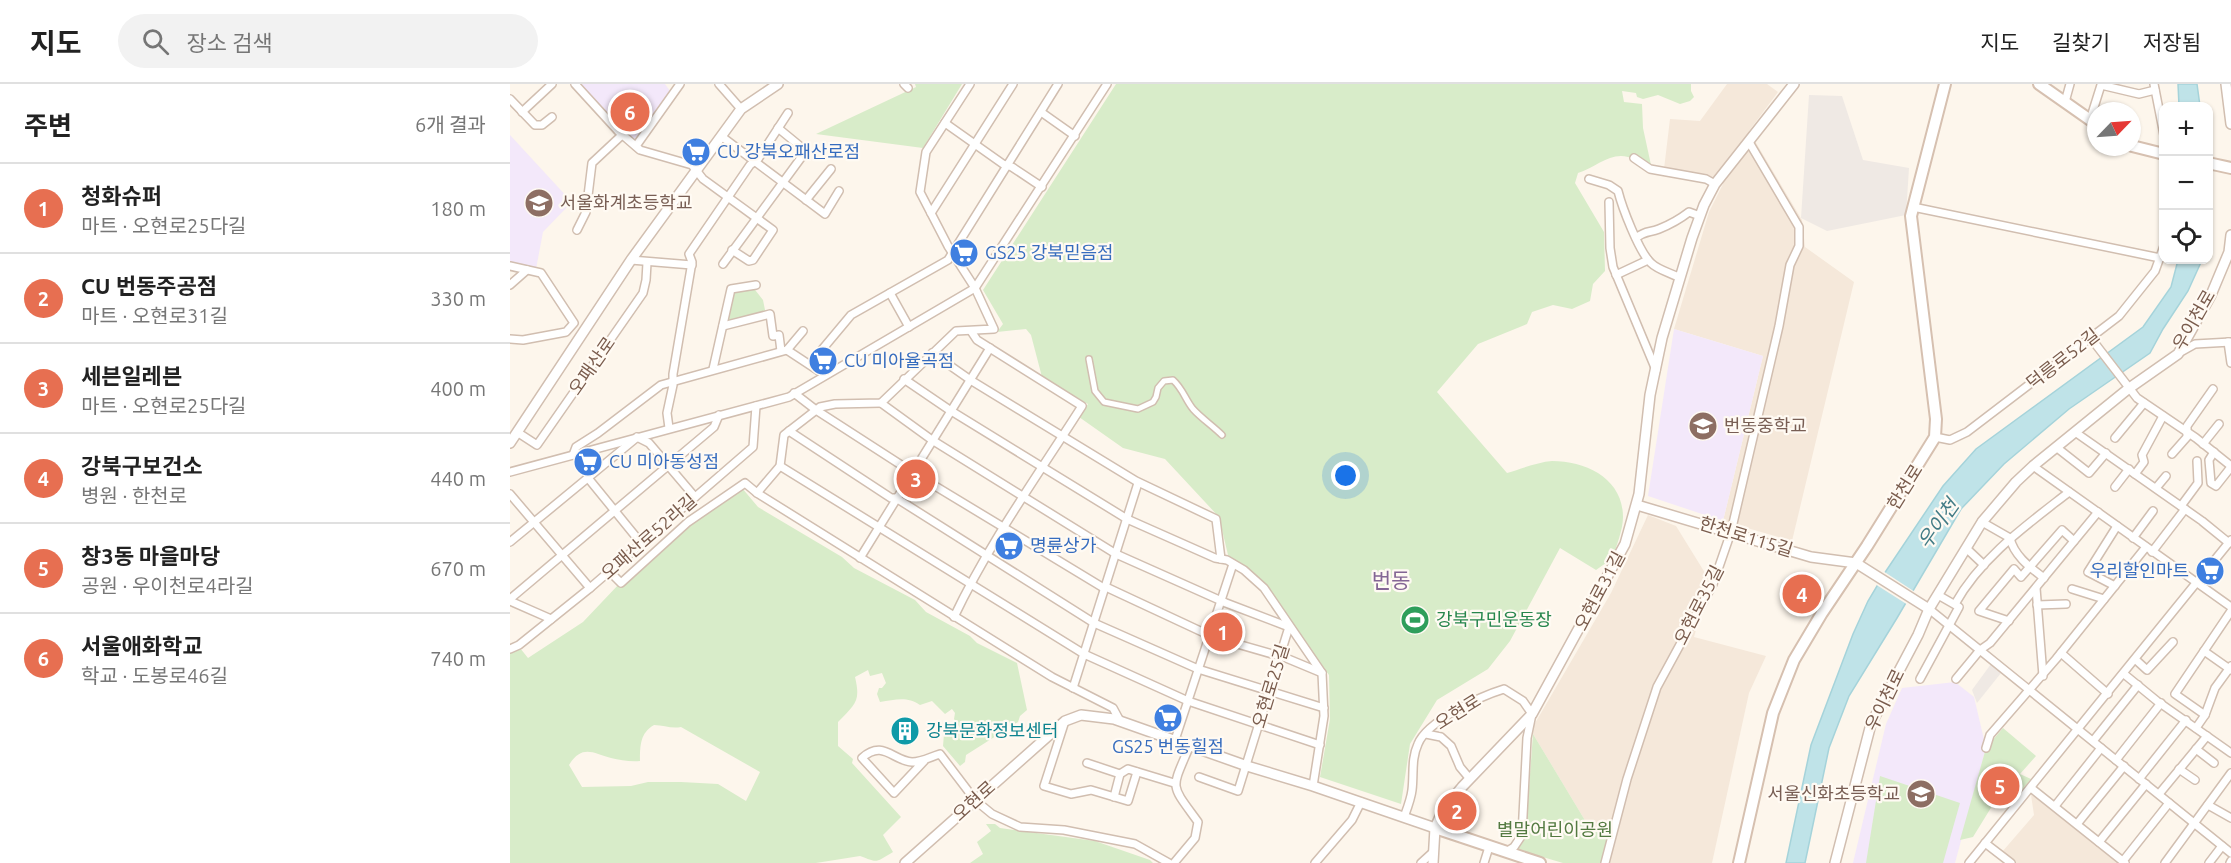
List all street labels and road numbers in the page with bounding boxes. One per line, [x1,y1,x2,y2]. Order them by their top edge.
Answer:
street label: 우이천로 [2168,286,2218,353]
street label: 덕릉로52길 [2022,324,2103,393]
street label: 오패산로 [564,333,618,398]
street label: 한천로 [1883,460,1926,513]
street label: 오패산로52라길 [597,489,700,583]
street label: 한천로115길 [1697,512,1795,560]
street label: 오현로31길 [1570,548,1628,633]
street label: 오현로35길 [1670,561,1727,648]
street label: 오현로25길 [1248,641,1292,730]
street label: 우이천로 [1861,665,1908,734]
street label: 오현로 [1431,690,1484,733]
street label: 오현로 [948,776,998,824]

